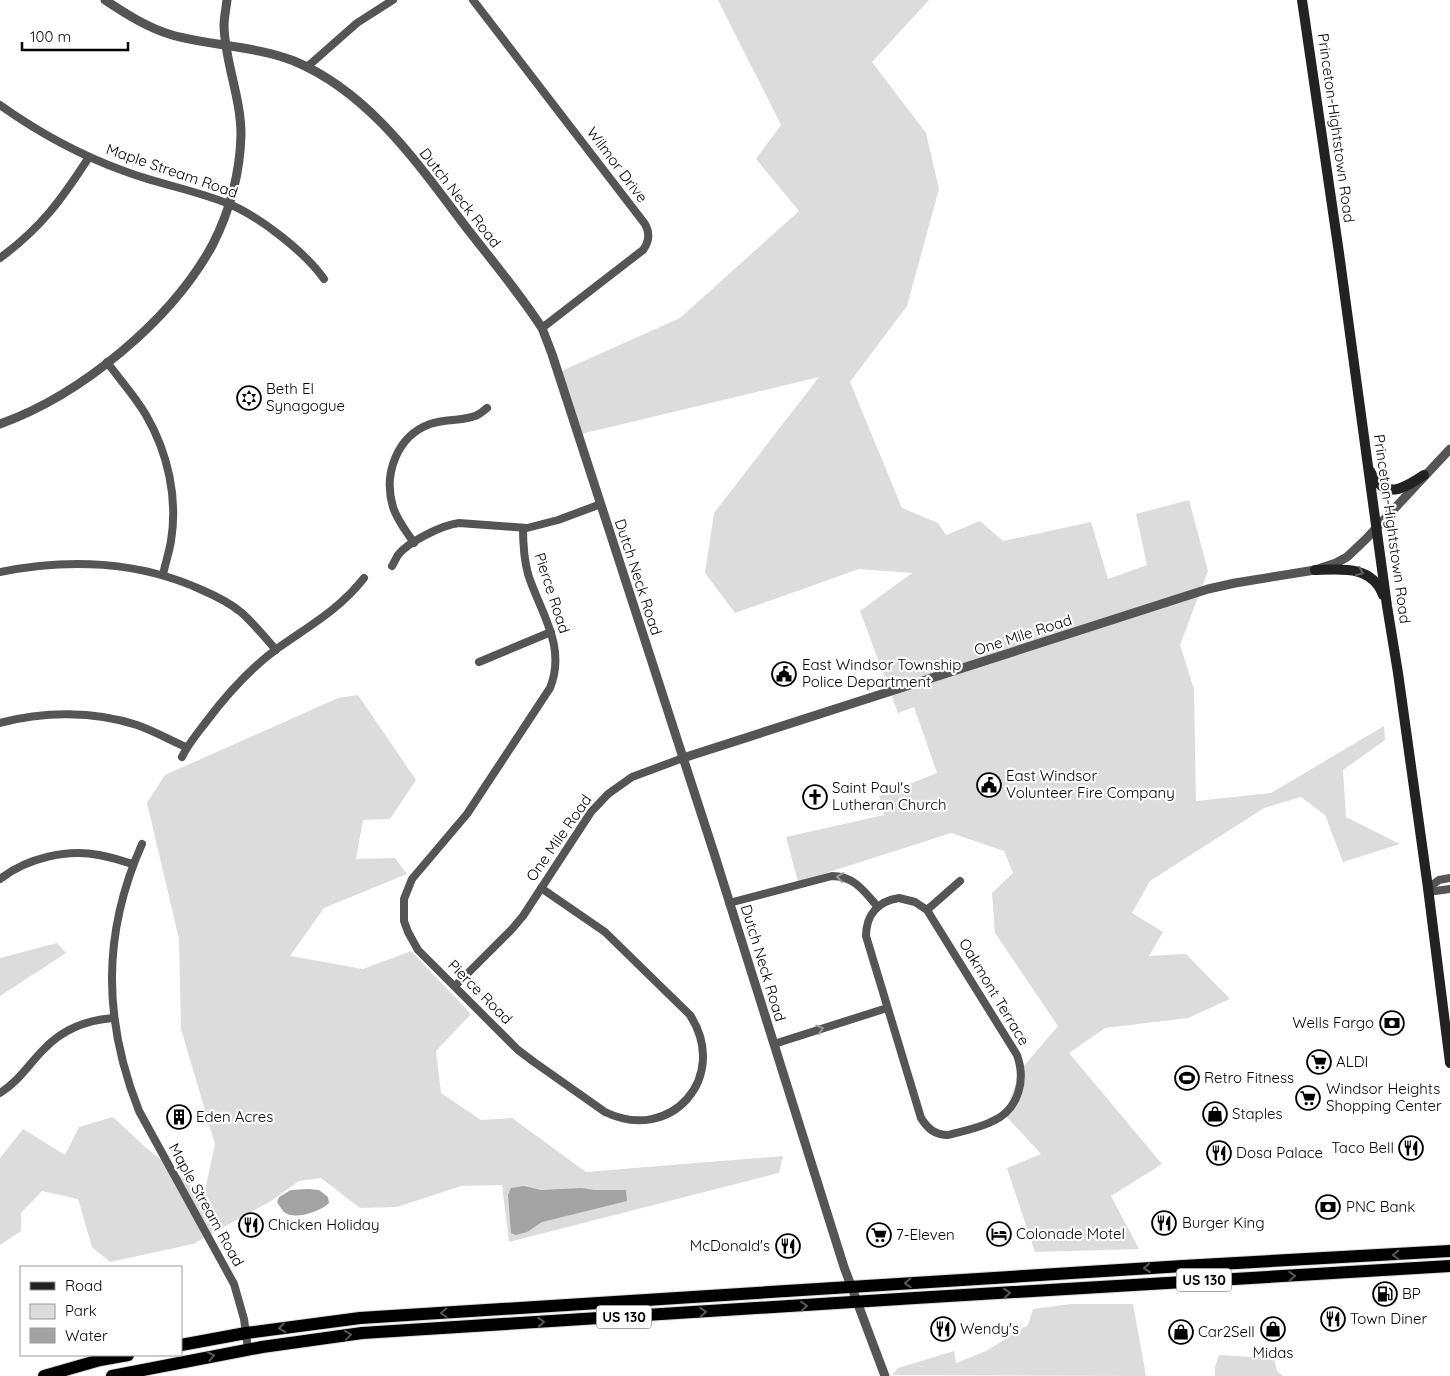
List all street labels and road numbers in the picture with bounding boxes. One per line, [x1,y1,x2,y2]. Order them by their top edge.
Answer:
street label: Princeton-Hightstown Road [1314,32,1359,224]
street label: Wilmor Drive [583,123,652,206]
street label: Maple Stream Road [104,139,241,202]
street label: Dutch Neck Road [416,144,505,251]
street label: Princeton-Hightstown Road [1370,433,1415,625]
street label: Dutch Neck Road [611,516,666,637]
street label: Pierce Road [531,550,574,636]
street label: One Mile Road [972,610,1074,659]
street label: One Mile Road [522,791,595,885]
street label: Dutch Neck Road [737,902,790,1024]
street label: Oakmont Terrace [955,935,1034,1049]
street label: Pierce Road [444,955,517,1028]
street label: Maple Stream Road [165,1140,248,1270]
road number: US 130 [1176,1268,1232,1292]
road number: US 130 [596,1305,652,1328]

